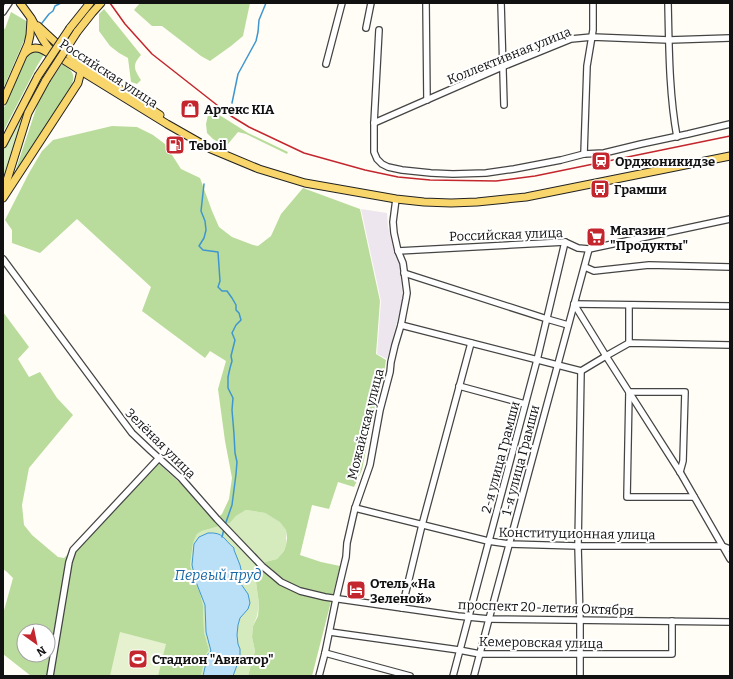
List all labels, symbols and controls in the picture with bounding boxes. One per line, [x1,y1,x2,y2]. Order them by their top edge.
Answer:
street label: Коллективная улица [445,24,573,87]
street label: Российская улица [57,36,161,111]
shop icon: Артекс KIA [179,98,201,120]
place label: Артекс KIA [204,102,275,117]
fuel station icon: Teboil [164,134,186,156]
place label: Teboil [189,138,227,153]
station icon: Орджоникидзе [590,150,612,172]
place label: Орджоникидзе [615,154,715,169]
bus stop icon: Грамши [589,178,611,200]
place label: Грамши [614,182,667,197]
place label: Магазин "Продукты" [610,223,688,253]
street label: Российская улица [449,225,563,244]
supermarket icon: Магазин "Продукты" [585,226,607,248]
street label: Можайская улица [344,367,387,481]
street label: 2-я улица Грамши [478,399,523,515]
street label: 1-я улица Грамши [499,403,543,517]
street label: Зелёная улица [122,405,199,482]
street label: Конституционная улица [498,525,656,542]
water label: Первый пруд [175,567,261,584]
place label: Отель «На Зеленой» [370,576,436,606]
hotel icon: Отель «На Зеленой» [345,579,367,601]
street label: проспект 20-летия Октября [458,597,634,618]
north arrow [16,623,56,663]
street label: Кемеровская улица [479,634,603,651]
text: N [34,643,48,659]
sports icon: Стадион "Авиатор" [127,648,149,670]
place label: Стадион "Авиатор" [152,652,274,667]

